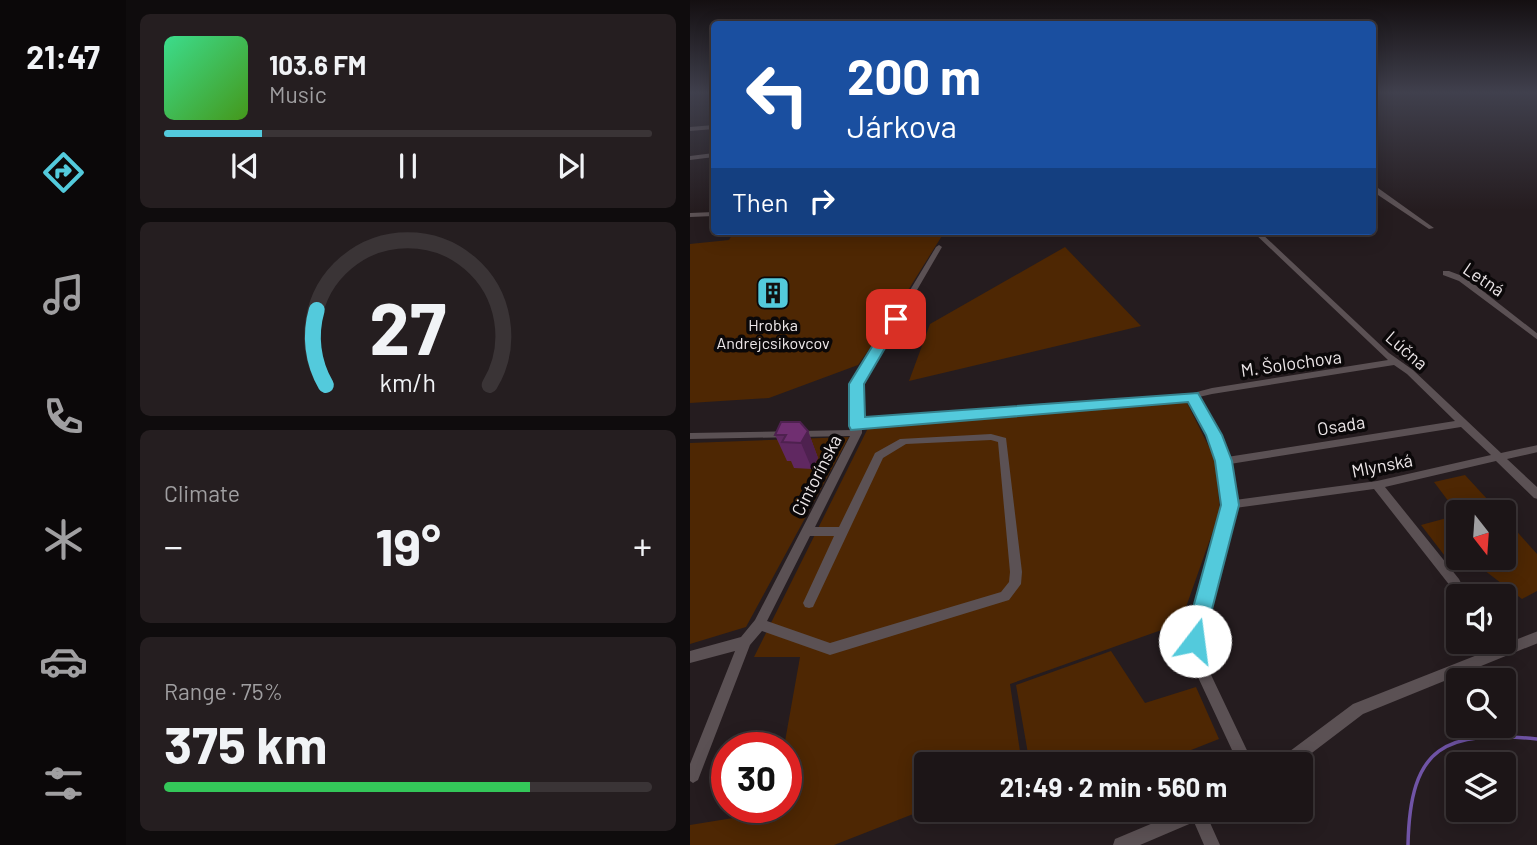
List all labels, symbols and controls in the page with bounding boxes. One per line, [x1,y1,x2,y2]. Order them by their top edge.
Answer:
text: 21:47 [26,37,100,75]
text: 200 m [847,46,981,105]
text: 103.6 FM [269,49,366,80]
icon: left [732,49,823,140]
text: Music [269,80,327,108]
text: Járkova [847,106,957,144]
icon: previous [226,147,264,185]
icon: pause [389,147,427,185]
icon: next [552,147,590,185]
icon: directions [39,148,88,197]
icon: right [803,182,841,220]
text: Then [732,186,789,217]
street label: Letná [1459,257,1509,301]
icon: music [39,270,88,319]
building icon: Hrobka Andrejcsikovcov [754,274,792,312]
text: 27 [370,282,446,370]
pin [866,289,926,349]
icon: arrive [877,300,915,338]
place label: Hrobka Andrejcsikovcov [717,315,830,352]
street label: Lúčna [1382,326,1432,374]
street label: M. Šolochova [1239,345,1343,381]
text: km/h [380,366,436,396]
icon: phone [39,392,88,441]
street label: Osada [1316,410,1366,440]
street label: Cintorínska [786,431,846,519]
street label: Mlynská [1350,448,1414,482]
text: Climate [164,479,240,507]
north arrow [1446,500,1516,570]
map controls [1446,500,1516,822]
text: 19° [375,514,441,576]
icon: climate [39,515,88,564]
text: − [164,522,183,568]
text: + [633,522,652,568]
button: sound [1446,584,1516,654]
position arrow [1158,604,1232,678]
icon: car [39,637,88,686]
button: search [1446,668,1516,738]
text: Range · 75% [164,677,283,705]
text: 375 km [164,712,327,774]
speed limit sign: 30 [711,732,802,823]
button: layers [1446,752,1516,822]
icon: filters [39,759,88,808]
text: 21:49 · 2 min · 560 m [1000,771,1227,802]

